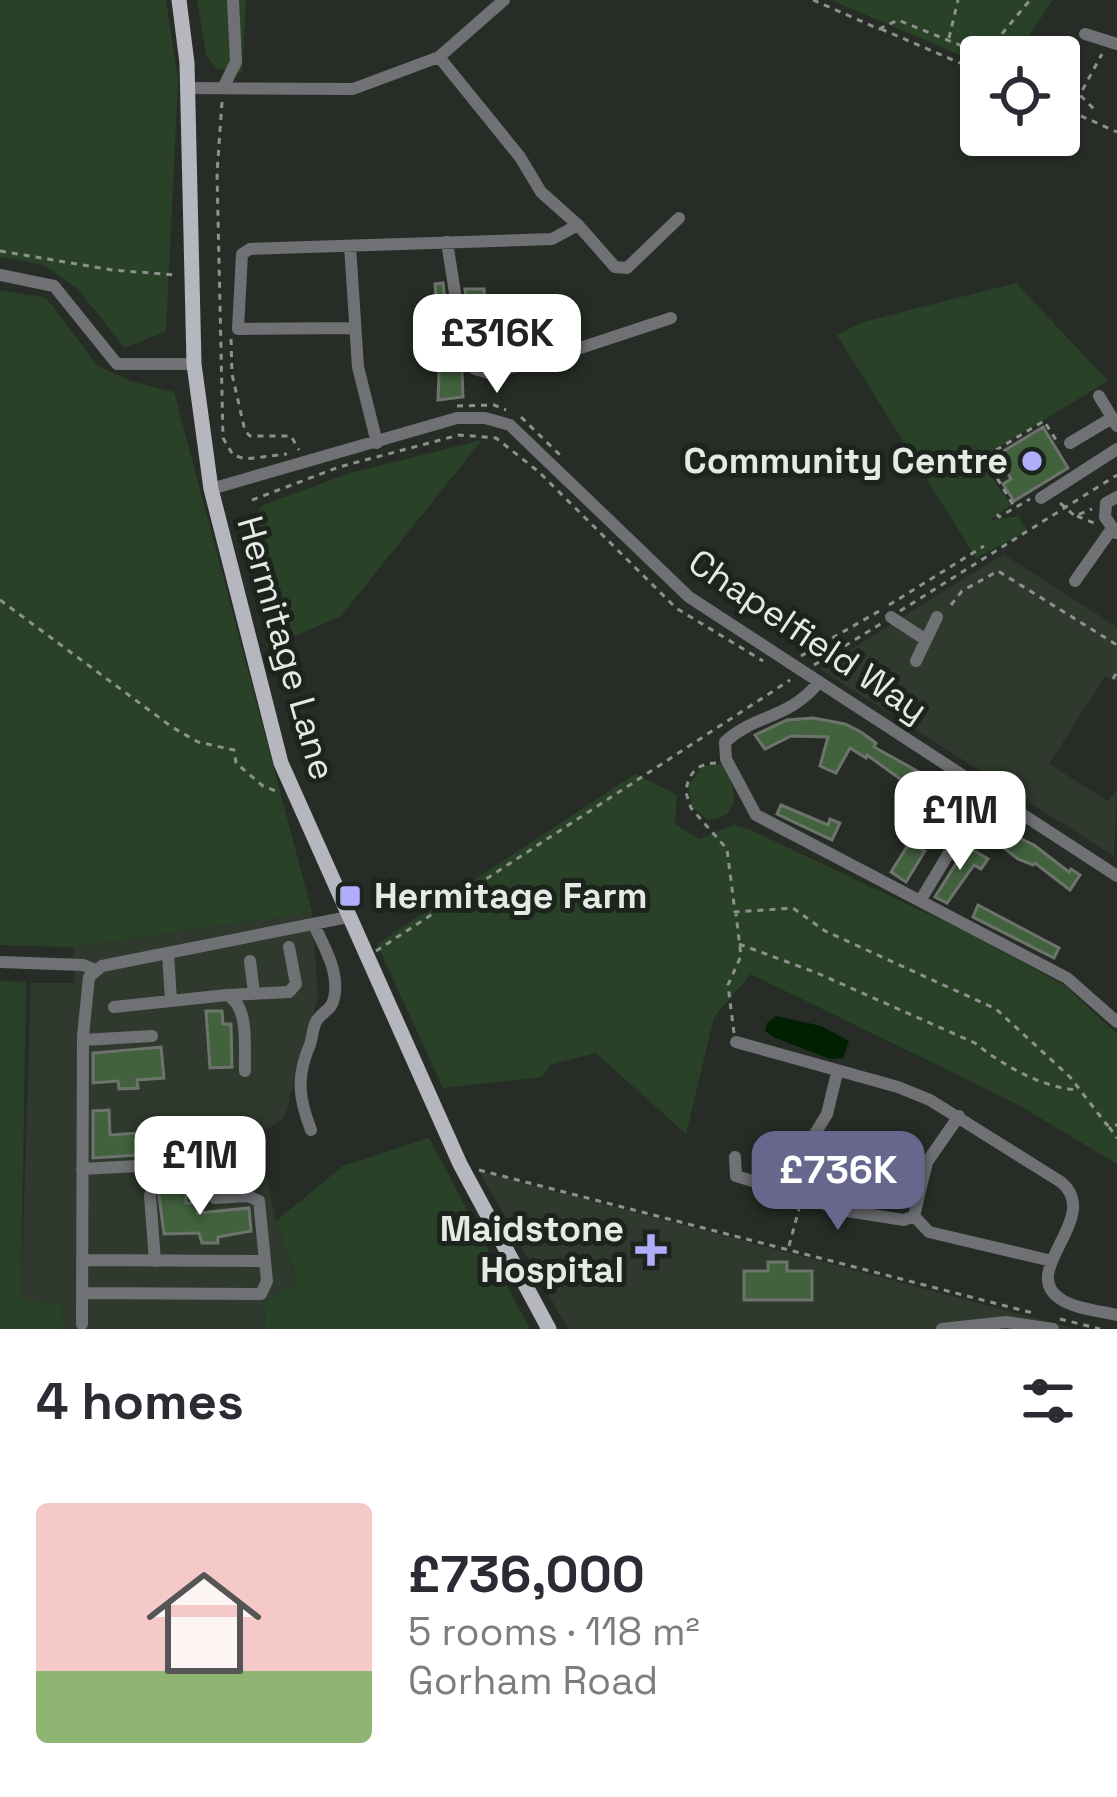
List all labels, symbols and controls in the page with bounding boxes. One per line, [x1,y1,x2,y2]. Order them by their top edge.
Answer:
map controls [960,36,1080,156]
button: locate [960,36,1080,156]
pin: £316K [413,294,581,396]
text: £316K [440,308,554,357]
place label: Community Centre [683,438,1008,484]
marker: Community Centre [1019,448,1045,474]
street label: Hermitage Lane [226,511,346,785]
street label: Chapelfield Way [680,539,936,733]
pin: £1M [902,771,1018,873]
text: £1M [922,785,998,834]
place label: Hermitage Farm [374,873,647,919]
marker: Hermitage Farm [337,883,363,909]
pin: £1M [142,1116,258,1218]
text: £1M [162,1130,238,1179]
pin: £736K [754,1131,922,1233]
text: £736K [779,1145,897,1194]
place label: Maidstone Hospital [440,1206,624,1293]
marker: Maidstone Hospital [635,1234,667,1266]
icon: filters [1015,1368,1081,1434]
text: 4 homes [36,1369,244,1434]
text: £736,000 [408,1542,645,1607]
icon: home [132,1551,276,1695]
text: 5 rooms · 118 m² [408,1607,700,1656]
text: Gorham Road [408,1656,658,1705]

